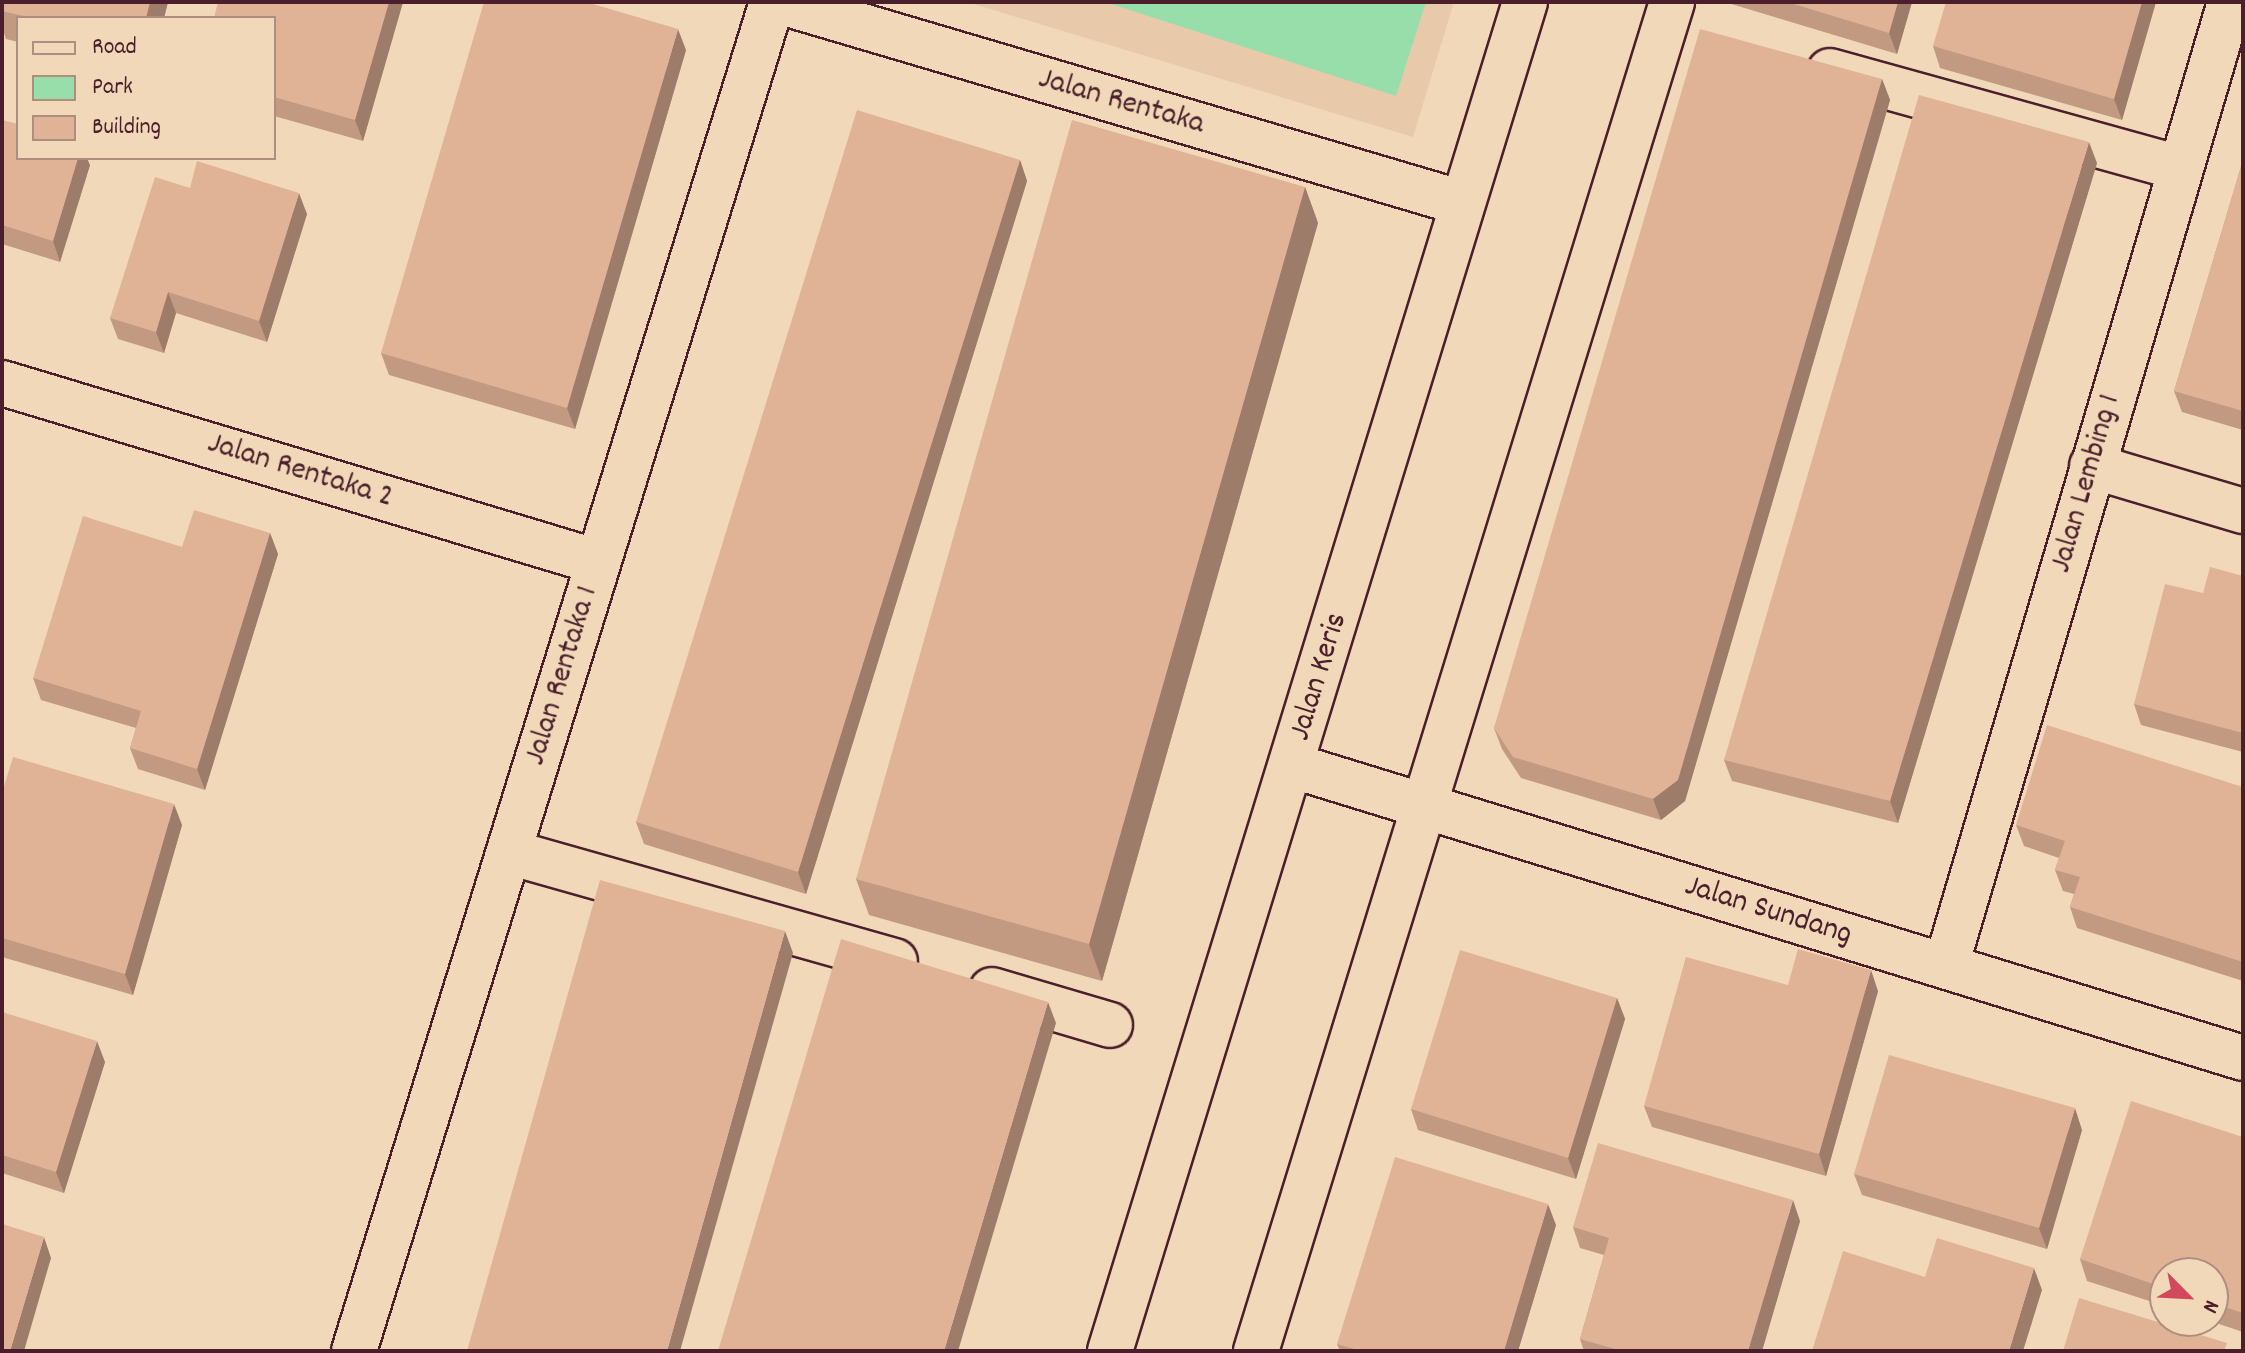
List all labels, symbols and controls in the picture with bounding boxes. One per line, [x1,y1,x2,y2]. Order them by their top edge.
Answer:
legend [16,16,276,160]
text: Road [92,31,137,65]
street label: Jalan Rentaka [1034,61,1208,145]
text: Park [92,71,133,105]
text: Building [92,111,161,145]
street label: Jalan Lembing 1 [2043,391,2131,577]
street label: Jalan Rentaka 2 [203,426,397,518]
street label: Jalan Rentaka 1 [518,582,608,770]
street label: Jalan Keris [1282,609,1358,745]
street label: Jalan Sundang [1680,868,1856,956]
north arrow [2149,1257,2229,1337]
text: N [2193,1295,2226,1317]

